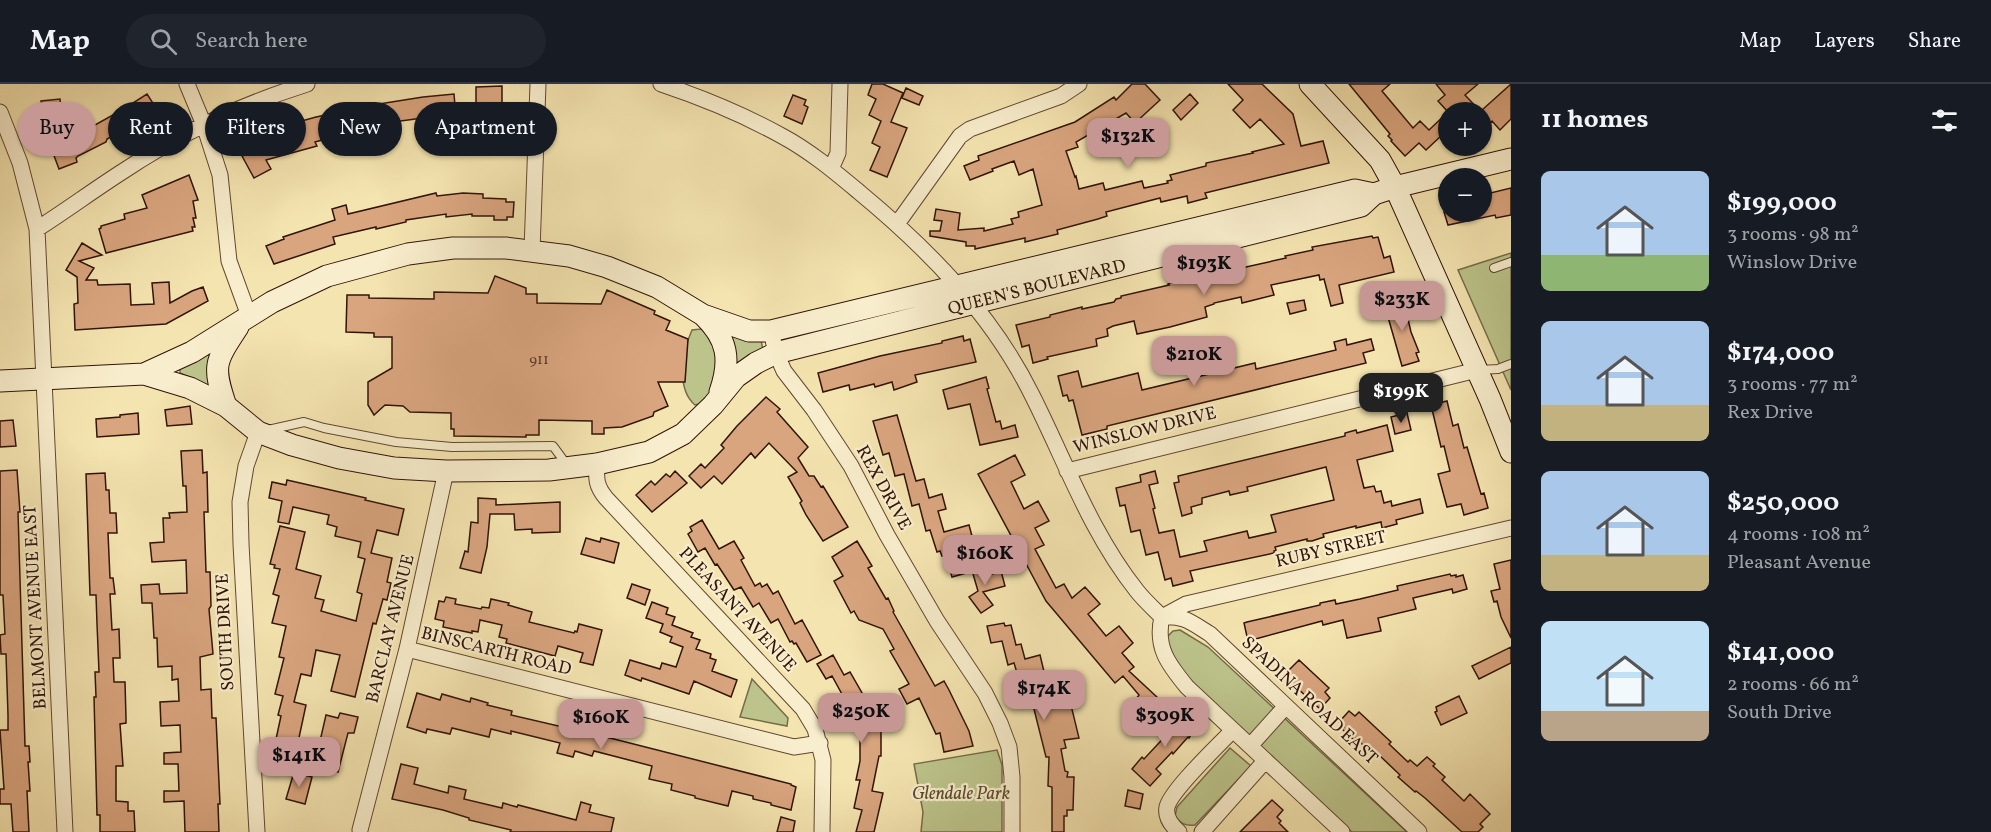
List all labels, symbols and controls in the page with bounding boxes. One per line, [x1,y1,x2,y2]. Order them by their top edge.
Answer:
search box [126,14,546,68]
text: Map [30,22,90,61]
icon: search [147,25,180,58]
text: Search here [195,26,308,57]
text: Map [1739,27,1781,56]
text: Layers [1814,27,1875,56]
text: Share [1908,27,1961,56]
chip: Buy [18,102,96,156]
chip: Rent [108,102,193,156]
chip: Filters [205,102,306,156]
chip: New [318,102,402,156]
chip: Apartment [414,102,557,156]
map controls [1438,102,1492,222]
button: + [1438,102,1492,156]
text: 11 homes [1541,102,1648,138]
icon: filters [1928,104,1961,137]
pin: $132K [1086,118,1170,169]
text: $132K [1101,123,1155,151]
button: − [1438,168,1492,222]
text: $199,000 [1727,185,1837,221]
icon: home [1589,195,1661,267]
text: 3 rooms · 98 m² [1727,221,1859,249]
pin: $193K [1162,245,1246,296]
text: Winslow Drive [1727,249,1857,277]
text: $193K [1177,250,1231,278]
street label: QUEEN'S BOULEVARD [945,254,1129,322]
pin: $233K [1360,281,1444,332]
text: $233K [1374,286,1430,314]
text: $174,000 [1727,335,1834,371]
pin: $210K [1152,336,1236,387]
text: $210K [1166,341,1222,369]
icon: home [1589,345,1661,417]
house number: 911 [529,350,549,371]
text: 3 rooms · 77 m² [1727,371,1858,399]
pin: $199K [1359,373,1443,424]
text: $199K [1373,378,1429,406]
text: Rex Drive [1727,399,1813,427]
street label: WINSLOW DRIVE [1071,401,1219,461]
street label: REX DRIVE [849,441,917,535]
text: $250,000 [1727,485,1839,521]
icon: home [1589,495,1661,567]
street label: BELMONT AVENUE EAST [18,503,54,710]
text: 4 rooms · 108 m² [1727,521,1870,549]
street label: RUBY STREET [1273,525,1389,575]
pin: $160K [943,535,1027,586]
text: $160K [957,540,1013,568]
street label: PLEASANT AVENUE [672,542,802,678]
text: Pleasant Avenue [1727,549,1871,577]
street label: BARCLAY AVENUE [360,552,422,706]
street label: SOUTH DRIVE [210,573,242,691]
street label: BINSCARTH ROAD [418,621,574,683]
street label: SPADINA ROAD EAST [1235,631,1383,771]
text: $141,000 [1727,635,1834,671]
icon: home [1589,645,1661,717]
pin: $174K [1002,670,1086,721]
text: 2 rooms · 66 m² [1727,671,1859,699]
text: $174K [1017,675,1071,703]
pin: $250K [819,693,903,744]
pin: $309K [1123,697,1207,748]
text: $250K [832,698,890,726]
pin: $160K [559,699,643,750]
text: South Drive [1727,699,1832,727]
text: $309K [1136,702,1195,730]
text: $160K [573,704,629,732]
pin: $141K [257,737,341,788]
text: $141K [272,742,326,770]
park label: Glendale Park [912,782,1010,807]

